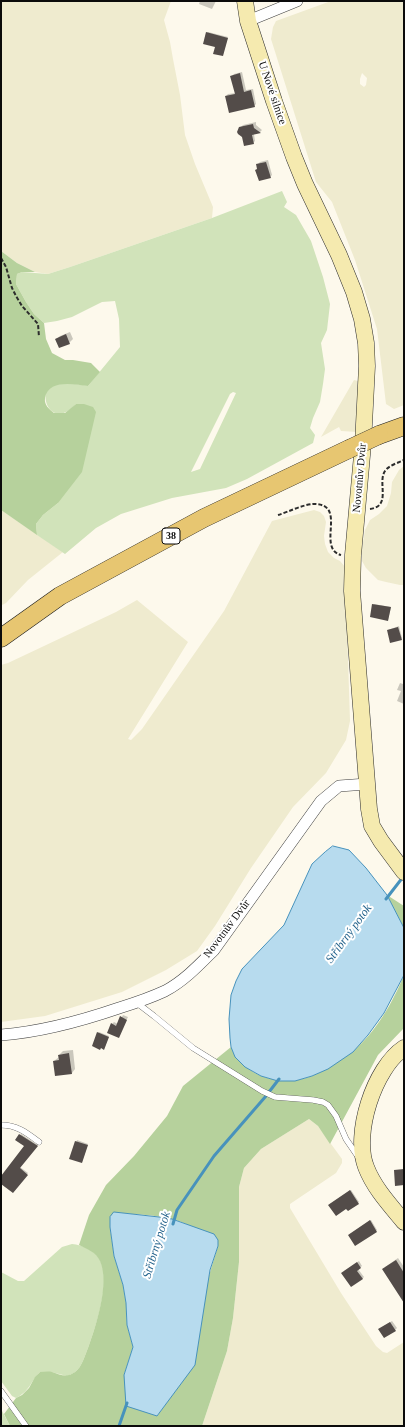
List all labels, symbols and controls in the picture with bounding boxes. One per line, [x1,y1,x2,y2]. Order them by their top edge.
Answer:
street label: U Nové silnice [255,60,289,126]
street label: Novotnův Dvůr [350,443,370,513]
road number: 38 [162,528,180,544]
street label: Novotnův Dvůr [201,897,253,961]
water label: Stříbrný potok [323,902,375,966]
water label: Stříbrný potok [140,1210,174,1280]

